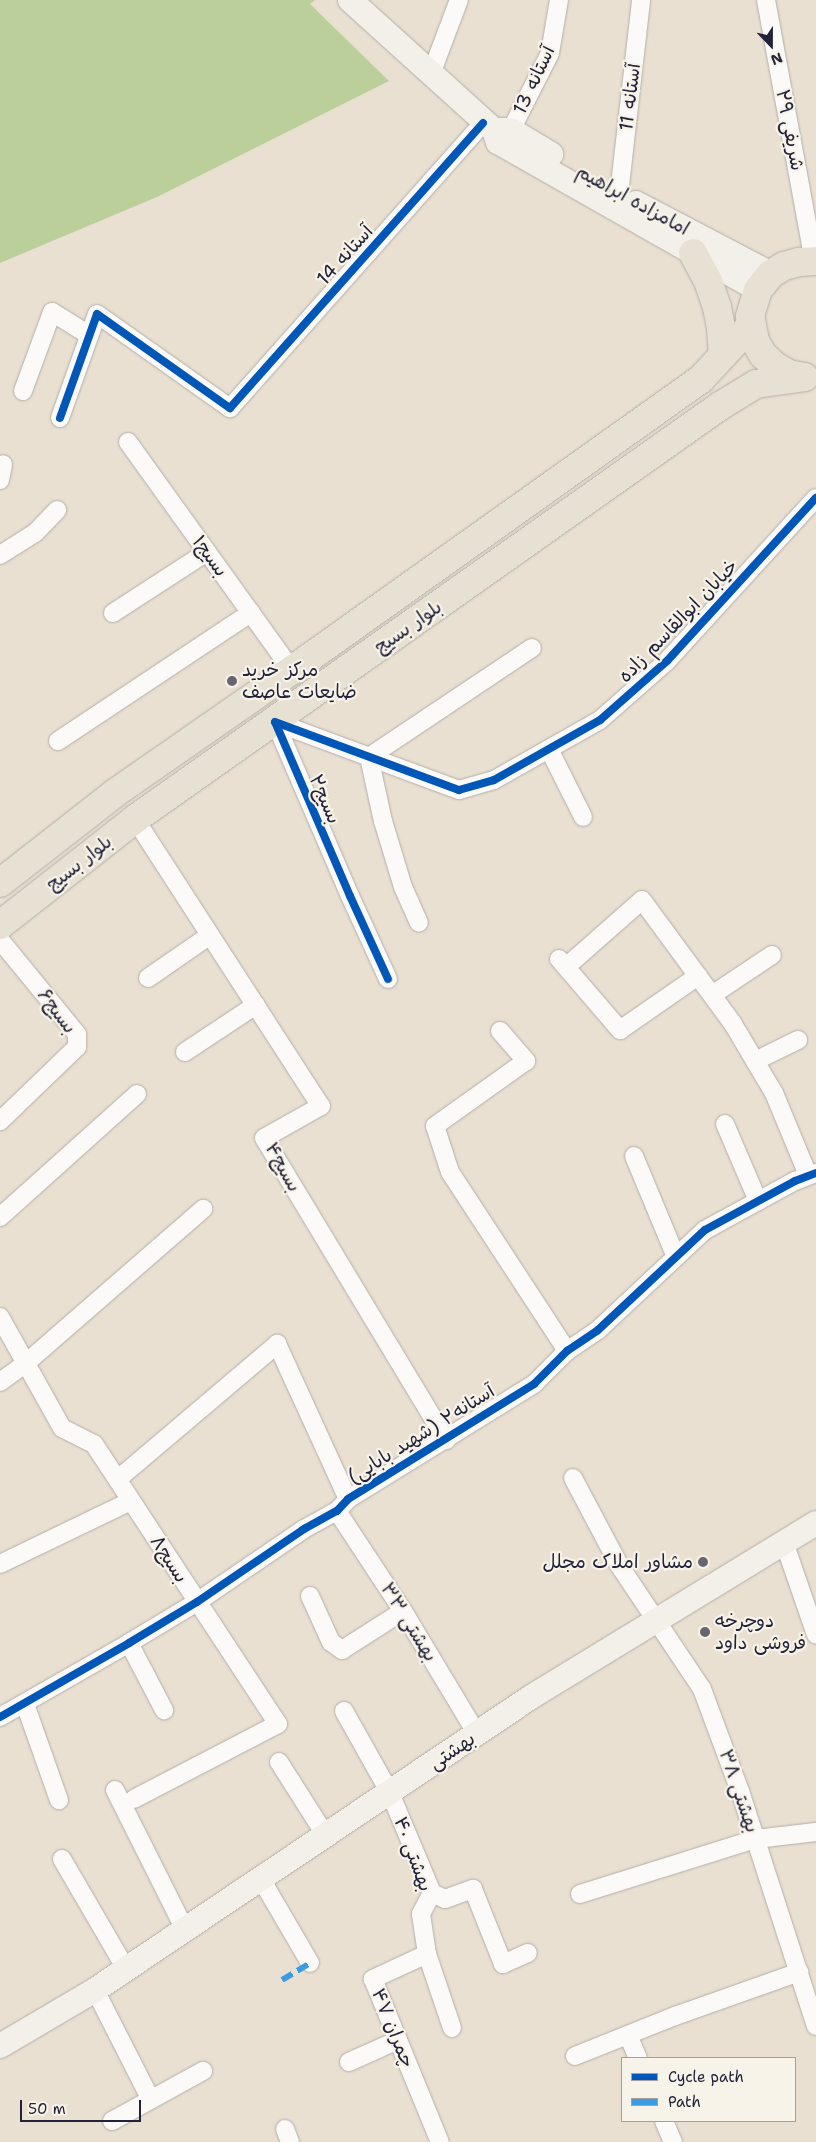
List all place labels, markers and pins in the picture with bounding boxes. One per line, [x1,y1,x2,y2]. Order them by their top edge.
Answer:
place label: مرکز خرید ضایعات عاصف [242,659,357,703]
marker: مرکز خرید ضایعات عاصف [226,675,238,687]
place label: مشاور املاک مجلل [542,1551,693,1573]
marker: مشاور املاک مجلل [697,1556,709,1568]
place label: دوچرخه فروشی داود [715,1610,806,1654]
marker: دوچرخه فروشی داود [699,1626,711,1638]

